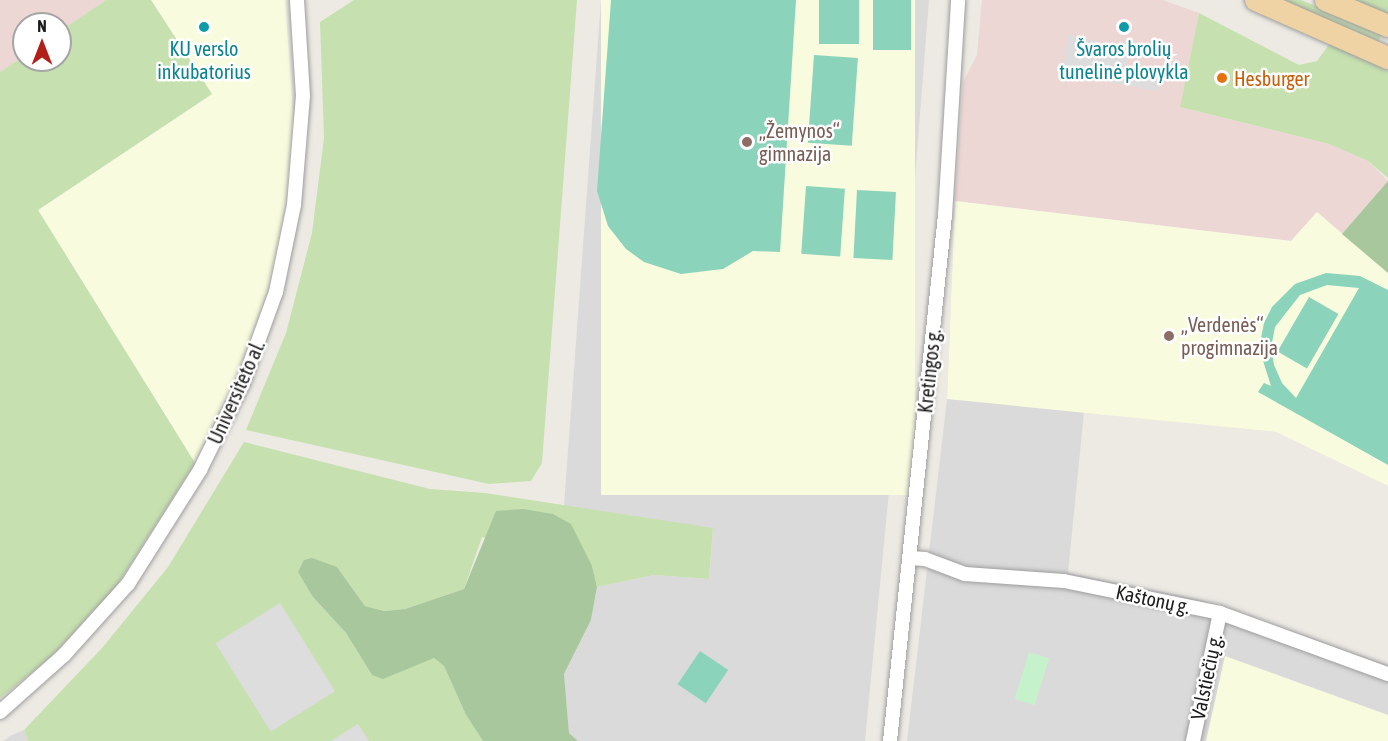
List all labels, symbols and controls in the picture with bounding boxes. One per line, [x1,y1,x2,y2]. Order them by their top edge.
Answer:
north arrow [12,12,72,72]
text: N [37,17,47,35]
marker: KU verslo inkubatorius [197,20,211,34]
marker: Švaros brolių tunelinė plovykla [1117,20,1131,34]
place label: KU verslo inkubatorius [157,36,251,83]
place label: Švaros brolių tunelinė plovykla [1059,36,1189,83]
place label: Hesburger [1234,66,1309,90]
marker: Hesburger [1215,71,1229,85]
place label: „Žemynos“ gimnazija [759,118,840,165]
marker: „Žemynos“ gimnazija [740,135,754,149]
place label: „Verdenės“ progimnazija [1181,312,1278,359]
street label: Kretingos g. [913,328,945,414]
marker: „Verdenės“ progimnazija [1162,329,1176,343]
street label: Universiteto al. [202,336,270,448]
street label: Kaštonų g. [1114,579,1192,619]
street label: Valstiečių g. [1185,632,1227,722]

